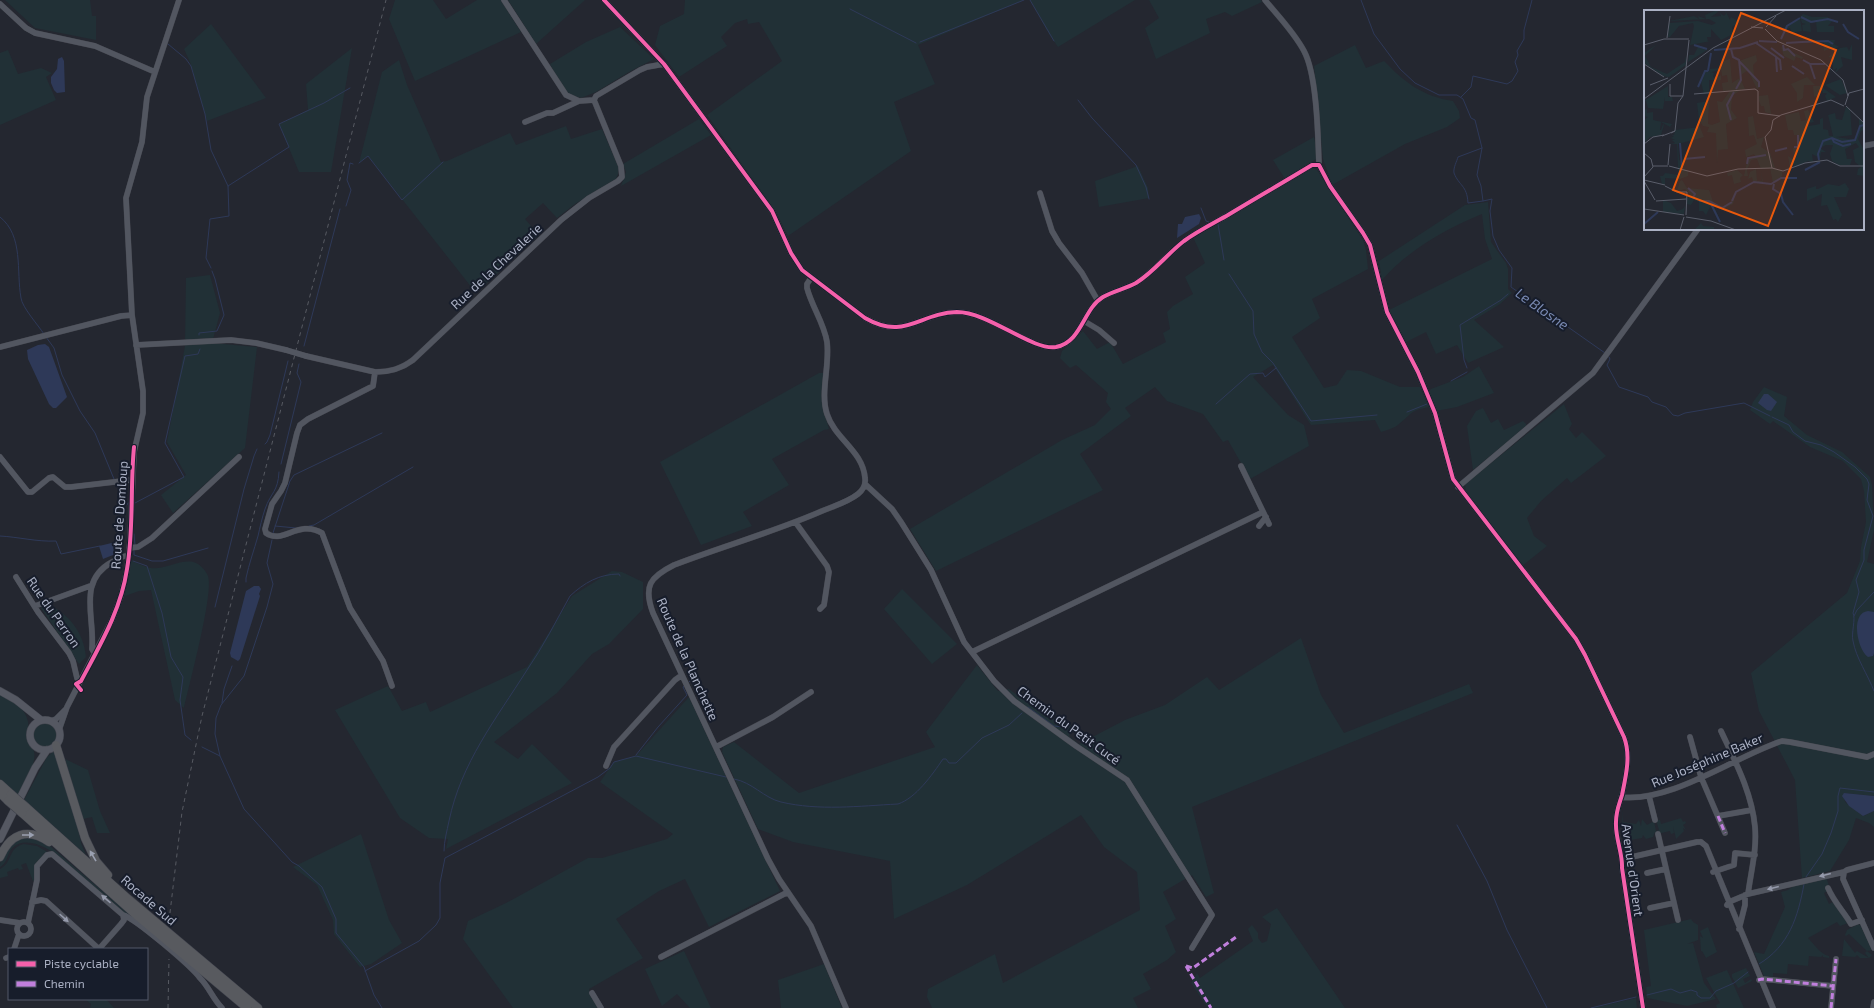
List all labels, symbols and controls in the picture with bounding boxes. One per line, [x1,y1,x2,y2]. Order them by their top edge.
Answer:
inset map [1644,10,1864,230]
street label: Rue de la Chevalerie [447,220,545,312]
water label: Le Blosne [1512,284,1573,333]
street label: Route de Domloup [107,460,131,570]
street label: Rue du Perron [24,573,84,651]
street label: Route de la Planchette [654,595,722,723]
street label: Chemin du Petit Cucé [1014,682,1124,768]
street label: Rue Joséphine Baker [1649,729,1765,791]
street label: Avenue d'Orient [1619,823,1647,917]
one-way arrow [22,832,35,838]
one-way arrow [90,850,97,862]
street label: Rocade Sud [118,872,180,928]
one-way arrow [1819,873,1831,879]
one-way arrow [1767,885,1779,891]
one-way arrow [100,895,111,904]
one-way arrow [60,913,69,922]
legend [8,948,148,1000]
text: Piste cyclable [44,956,119,970]
text: Chemin [44,976,85,990]

